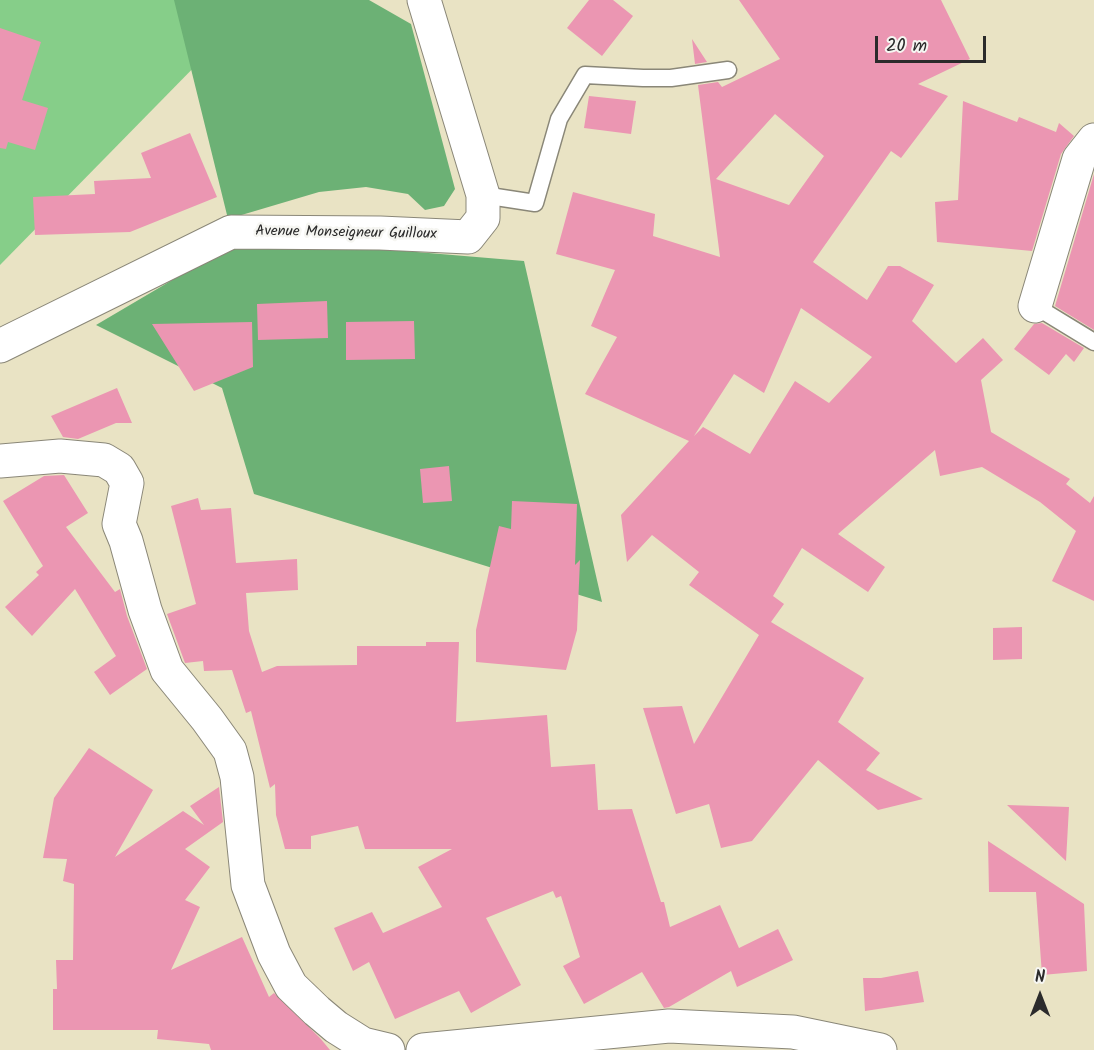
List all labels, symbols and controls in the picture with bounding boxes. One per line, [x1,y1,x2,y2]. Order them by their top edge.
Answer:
scale bar [878,24,989,62]
text: 20 m [886,32,927,61]
street label: Avenue Monseigneur Guilloux [255,223,437,245]
text: N [1035,965,1045,990]
north arrow [1010,966,1070,1026]

